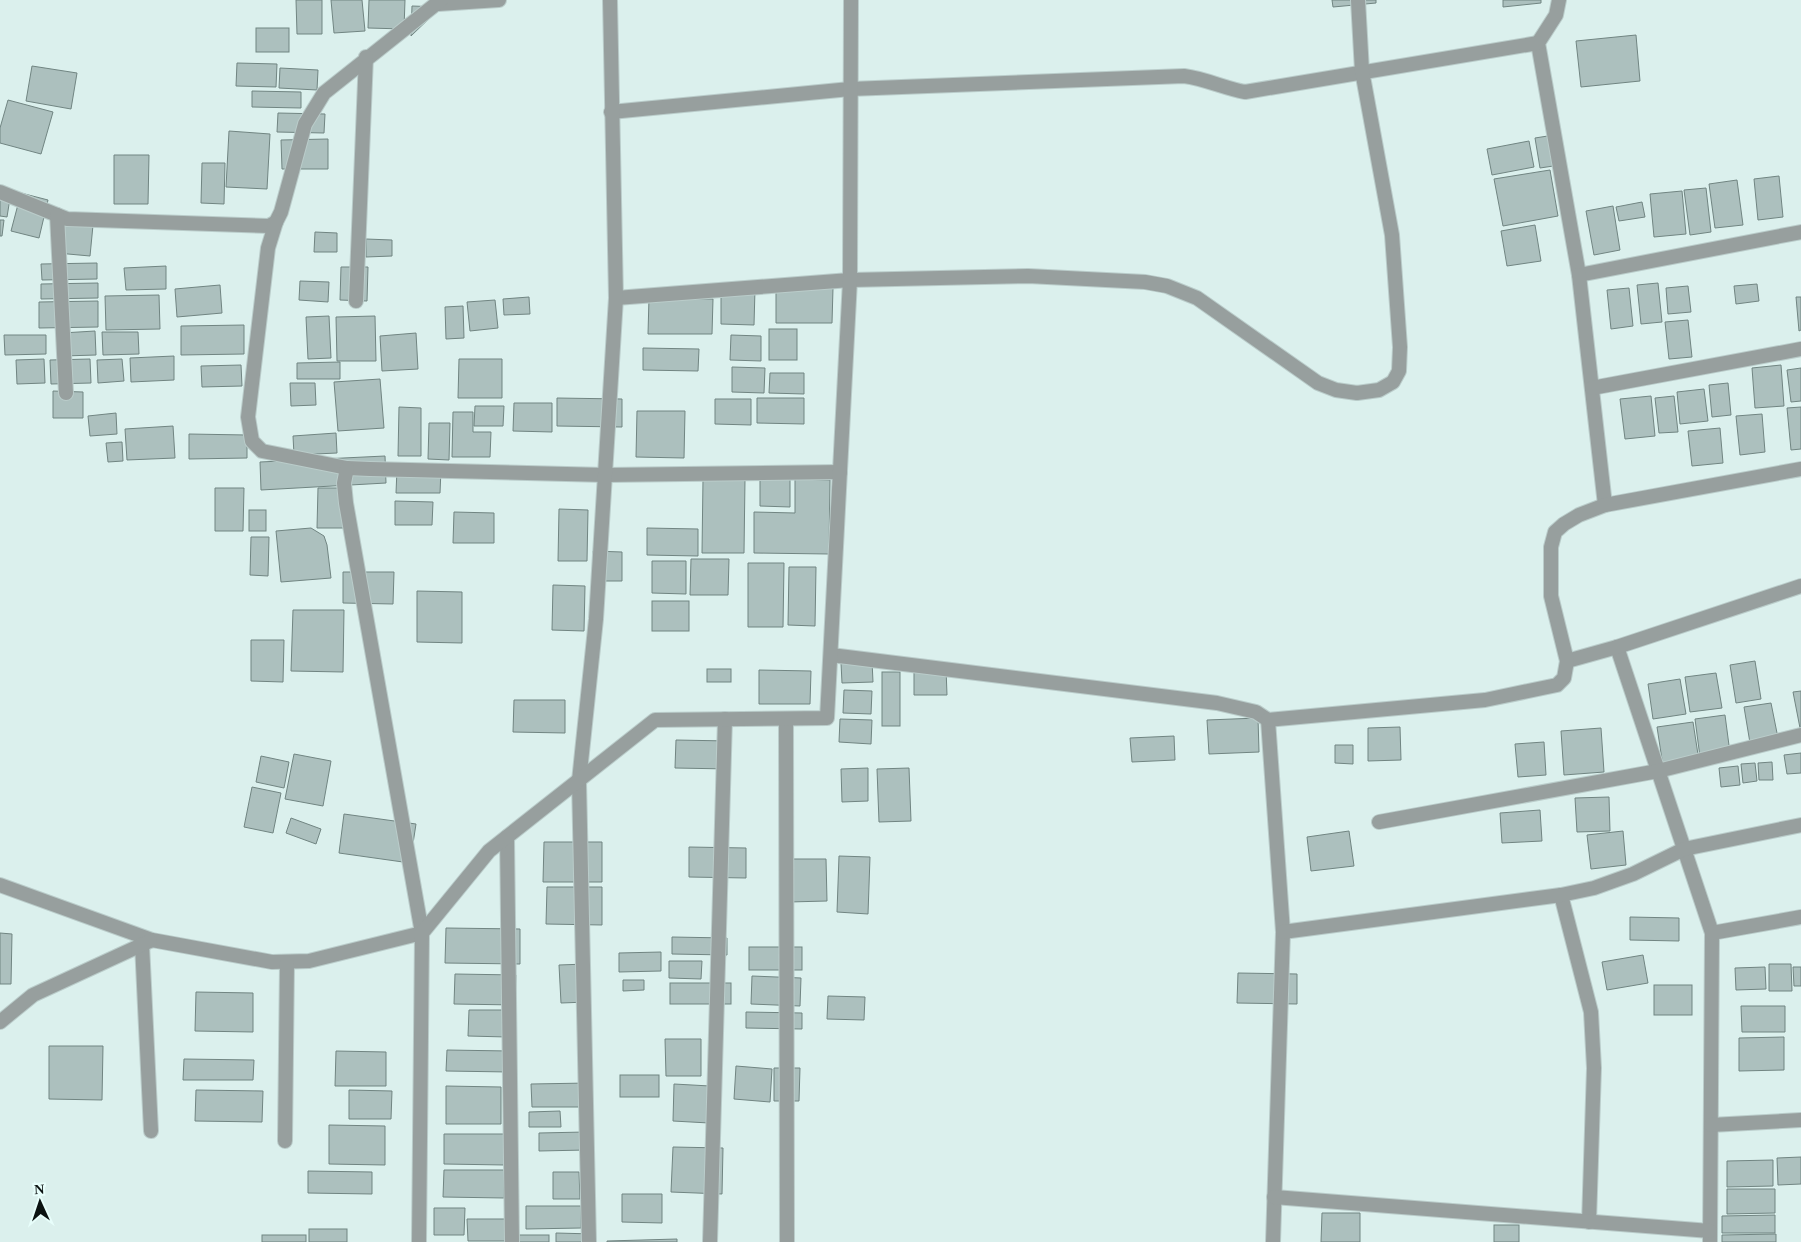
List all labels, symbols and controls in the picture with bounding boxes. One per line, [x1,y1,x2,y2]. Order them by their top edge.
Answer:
north arrow [15,1177,65,1227]
text: N [34,1182,45,1197]

